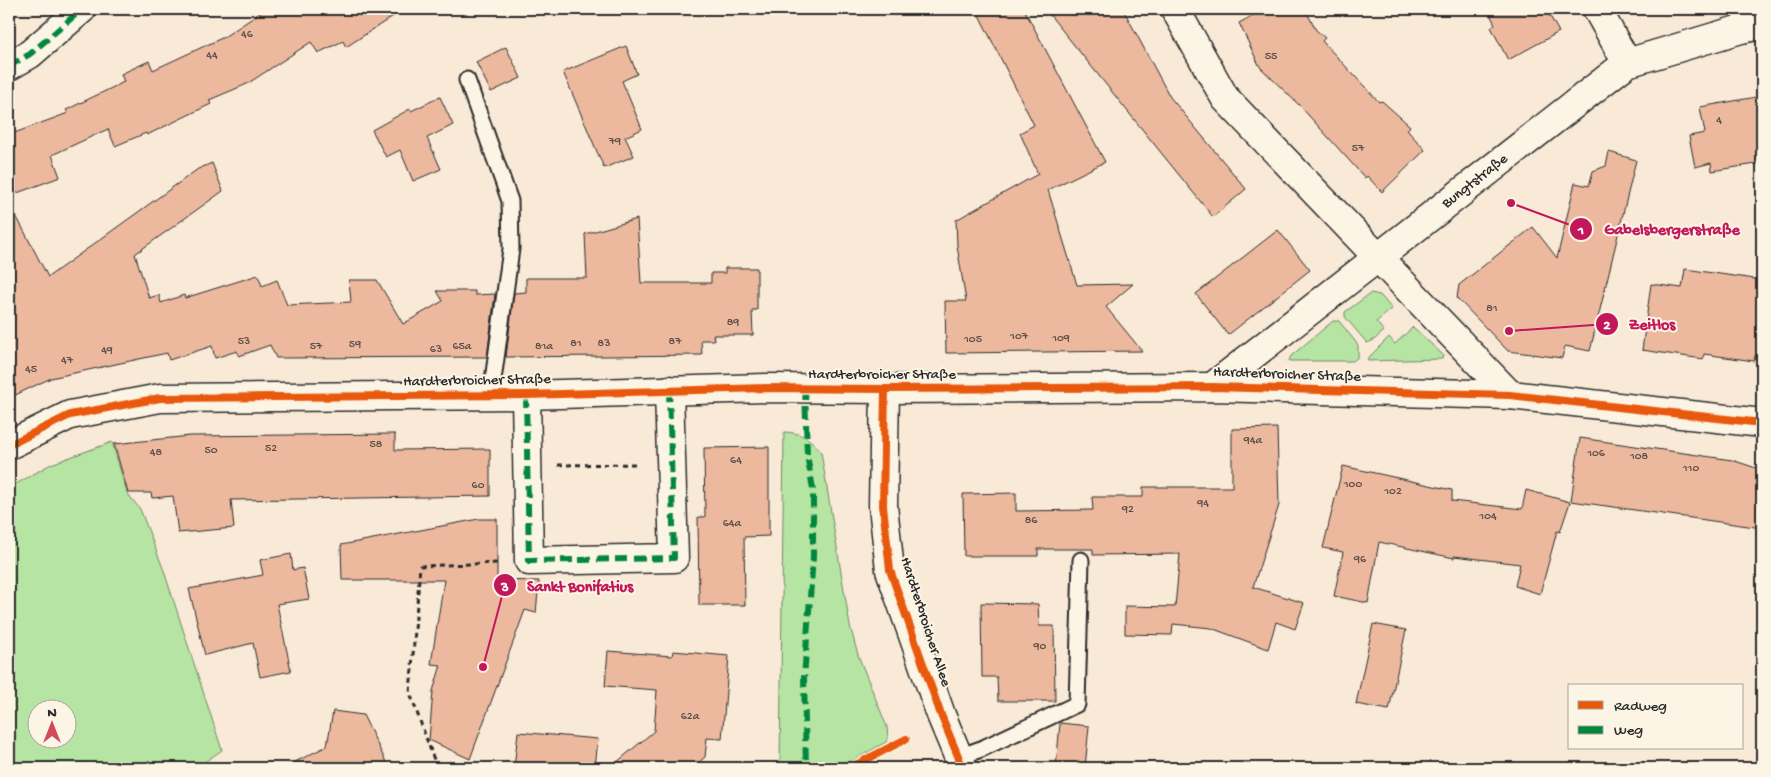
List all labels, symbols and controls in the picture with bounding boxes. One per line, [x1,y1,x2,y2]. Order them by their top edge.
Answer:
house number: 46 [241,28,254,42]
house number: 44 [206,49,218,63]
house number: 55 [1265,50,1277,64]
house number: 4 [1716,114,1722,128]
house number: 79 [608,135,621,149]
house number: 57 [1352,142,1365,156]
street label: Bungtstraße [1438,150,1512,213]
callout: Gabelsbergerstraße [1569,213,1749,244]
text: 1 [1577,222,1584,240]
text: Gabelsbergerstraße [1604,222,1740,241]
house number: 81 [1486,302,1498,316]
callout: Zeitlos [1594,308,1685,339]
house number: 89 [727,316,739,330]
text: 2 [1603,317,1611,335]
text: Zeitlos [1629,317,1676,336]
house number: 107 [1009,330,1029,344]
house number: 109 [1051,332,1070,346]
house number: 105 [963,333,982,347]
house number: 53 [238,335,250,349]
house number: 87 [669,335,682,349]
house number: 81 [570,337,582,351]
house number: 83 [598,337,610,351]
house number: 59 [349,338,361,352]
house number: 57 [310,340,323,354]
house number: 65a [452,340,472,354]
house number: 81a [535,340,553,354]
house number: 63 [430,343,442,357]
house number: 49 [101,344,113,358]
house number: 47 [61,354,74,368]
house number: 45 [25,363,37,377]
street label: Hardterbroicher Straße [1213,363,1361,387]
street label: Hardterbroicher Straße [808,366,956,384]
street label: Hardterbroicher Straße [403,371,551,391]
house number: 94a [1243,434,1263,448]
house number: 58 [370,438,383,452]
house number: 52 [265,442,277,456]
house number: 50 [204,444,218,458]
house number: 48 [150,446,163,460]
house number: 106 [1586,447,1606,461]
house number: 108 [1629,450,1649,464]
house number: 64 [730,454,742,468]
house number: 110 [1682,462,1699,476]
house number: 100 [1343,478,1362,492]
house number: 60 [472,479,485,493]
house number: 102 [1383,485,1402,499]
house number: 94 [1196,497,1209,511]
house number: 92 [1121,503,1134,517]
house number: 104 [1478,510,1497,524]
house number: 86 [1025,514,1038,528]
house number: 64a [723,517,742,531]
house number: 96 [1353,553,1367,567]
street label: Hardterbroicher Allee [896,555,955,689]
callout: Sankt Bonifatius [492,570,643,601]
text: Sankt Bonifatius [527,578,634,598]
text: 3 [500,579,509,597]
house number: 90 [1033,640,1047,654]
legend [1568,684,1744,750]
text: Radweg [1614,698,1667,716]
north arrow [28,700,78,750]
text: N [47,705,57,722]
house number: 62a [681,710,700,724]
text: Weg [1614,722,1643,740]

